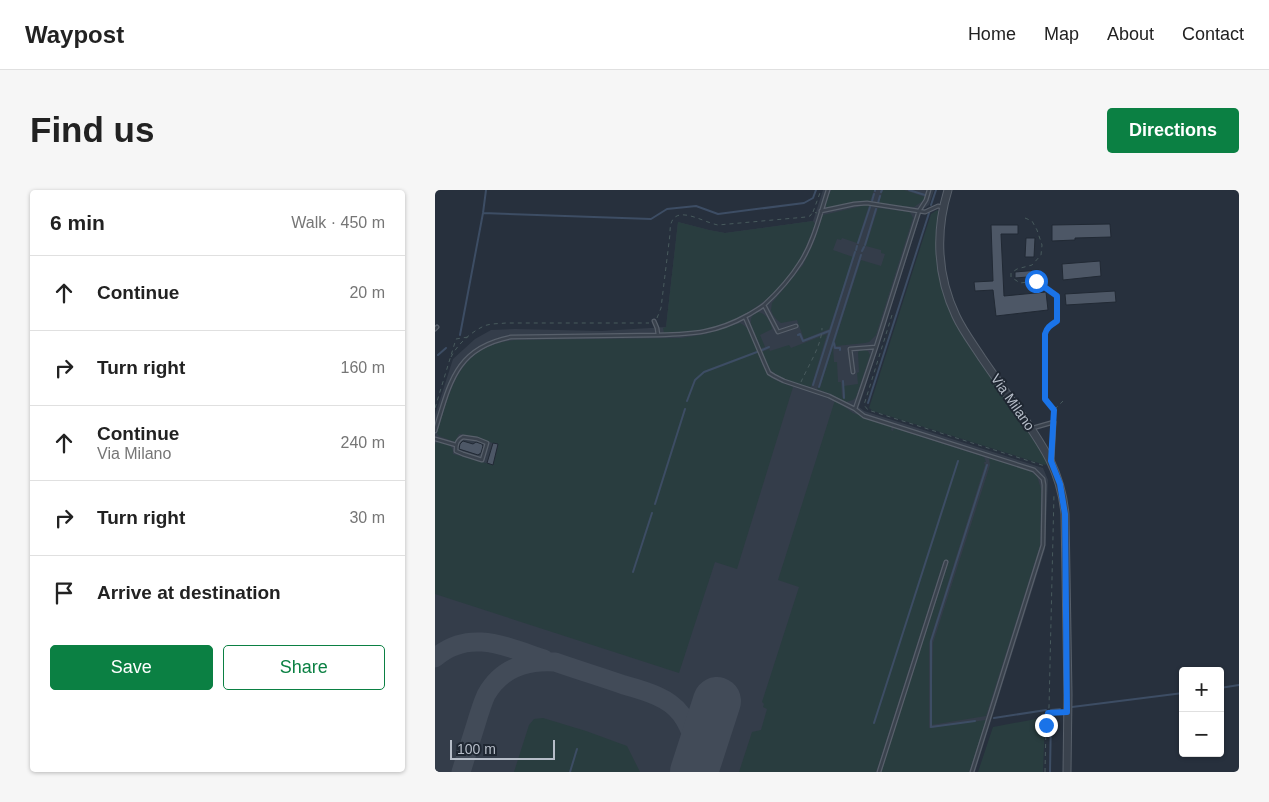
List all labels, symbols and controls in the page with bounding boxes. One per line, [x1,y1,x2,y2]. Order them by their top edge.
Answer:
text: Waypost [25,21,124,48]
text: Home [968,24,1016,44]
text: Map [1044,24,1079,44]
text: About [1107,24,1154,44]
text: Contact [1182,24,1244,44]
button: Directions [1107,108,1239,153]
text: Find us [30,110,154,149]
text: 6 min [50,211,105,234]
text: Walk · 450 m [291,214,385,231]
route start [1025,270,1048,293]
icon: ahead [50,279,78,307]
text: Continue [97,282,179,303]
text: 20 m [349,284,385,301]
icon: right [50,354,78,382]
text: Turn right [97,357,185,378]
text: 160 m [341,359,385,376]
street label: Via Milano [988,371,1038,433]
text: Continue [97,423,179,444]
icon: ahead [50,429,78,457]
text: 240 m [341,434,385,451]
text: Via Milano [97,445,171,462]
icon: right [50,504,78,532]
text: Turn right [97,507,185,528]
text: 30 m [349,509,385,526]
icon: arrive [50,579,78,607]
text: Arrive at destination [97,582,281,603]
button: Save [50,645,213,690]
button: Share [223,645,385,690]
map controls [1179,667,1224,757]
button: + [1179,667,1224,712]
button: − [1179,712,1224,757]
route end [1035,714,1058,737]
scale bar [450,737,555,760]
text: 100 m [457,741,496,757]

